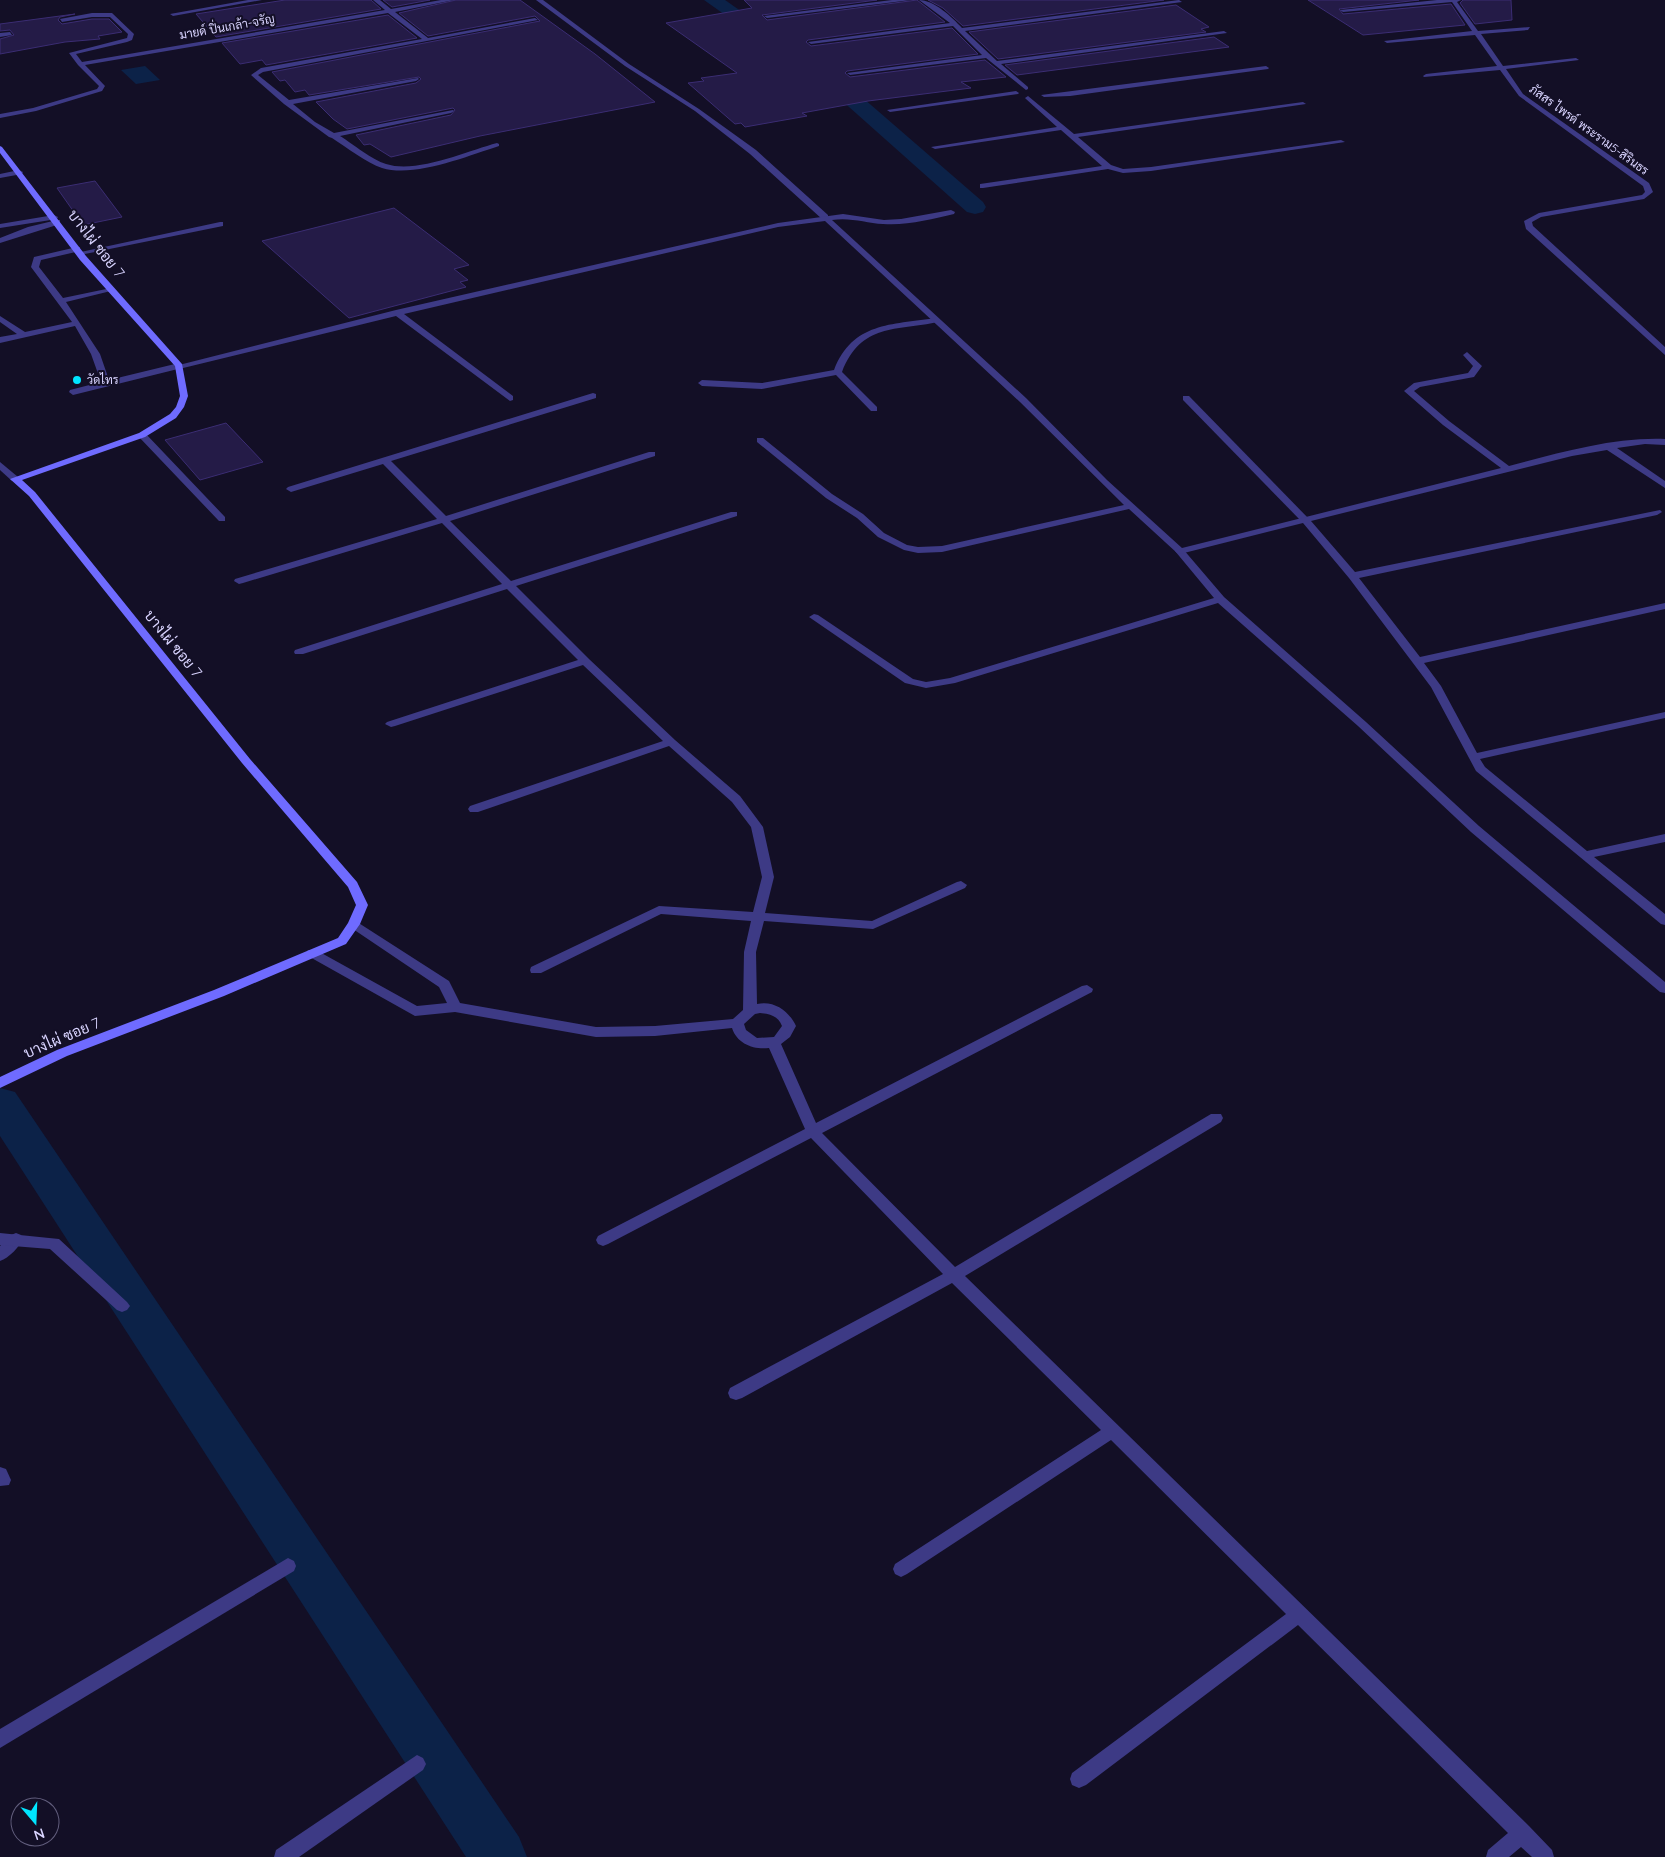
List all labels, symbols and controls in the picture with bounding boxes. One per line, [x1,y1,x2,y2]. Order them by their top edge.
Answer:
street label: มายด์ ปิ่นเกล้า-จรัญ [178,8,276,42]
street label: ภัสสร ไพรด์ พระราม5-สิรินธร [1527,81,1652,178]
street label: บางไผ่ ซอย 7 [64,206,129,282]
place label: วัดไทร [87,372,119,387]
marker: วัดไทร [71,374,83,386]
street label: บางไผ่ ซอย 7 [140,606,207,682]
street label: บางไผ่ ซอย 7 [21,1013,103,1062]
north arrow [10,1797,60,1847]
text: N [31,1824,47,1844]

